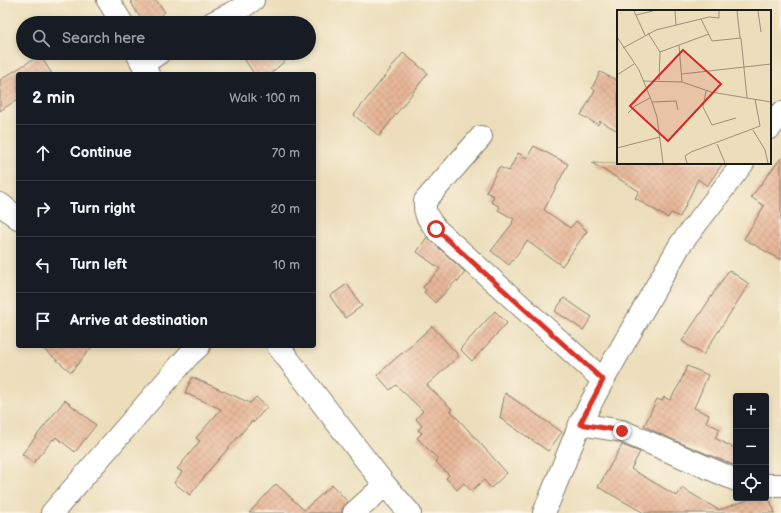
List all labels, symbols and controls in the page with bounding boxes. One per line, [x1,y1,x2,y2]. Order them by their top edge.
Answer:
inset map [617,10,771,164]
search box [16,16,316,60]
icon: search [30,27,52,49]
text: Search here [62,29,145,48]
text: 2 min [32,88,75,108]
text: Walk · 100 m [229,90,300,106]
icon: ahead [32,142,54,164]
text: Continue [70,143,132,162]
text: 70 m [272,145,300,161]
icon: right [32,198,54,220]
text: Turn right [70,199,135,218]
text: 20 m [270,201,300,217]
route start [427,220,445,238]
icon: left [32,254,54,276]
text: Turn left [70,255,127,274]
text: 10 m [273,257,300,273]
icon: arrive [32,310,54,332]
text: Arrive at destination [70,311,208,330]
map controls [733,393,769,501]
button: + [733,393,769,429]
route end [613,422,631,440]
button: − [733,429,769,465]
button: locate [733,465,769,501]

